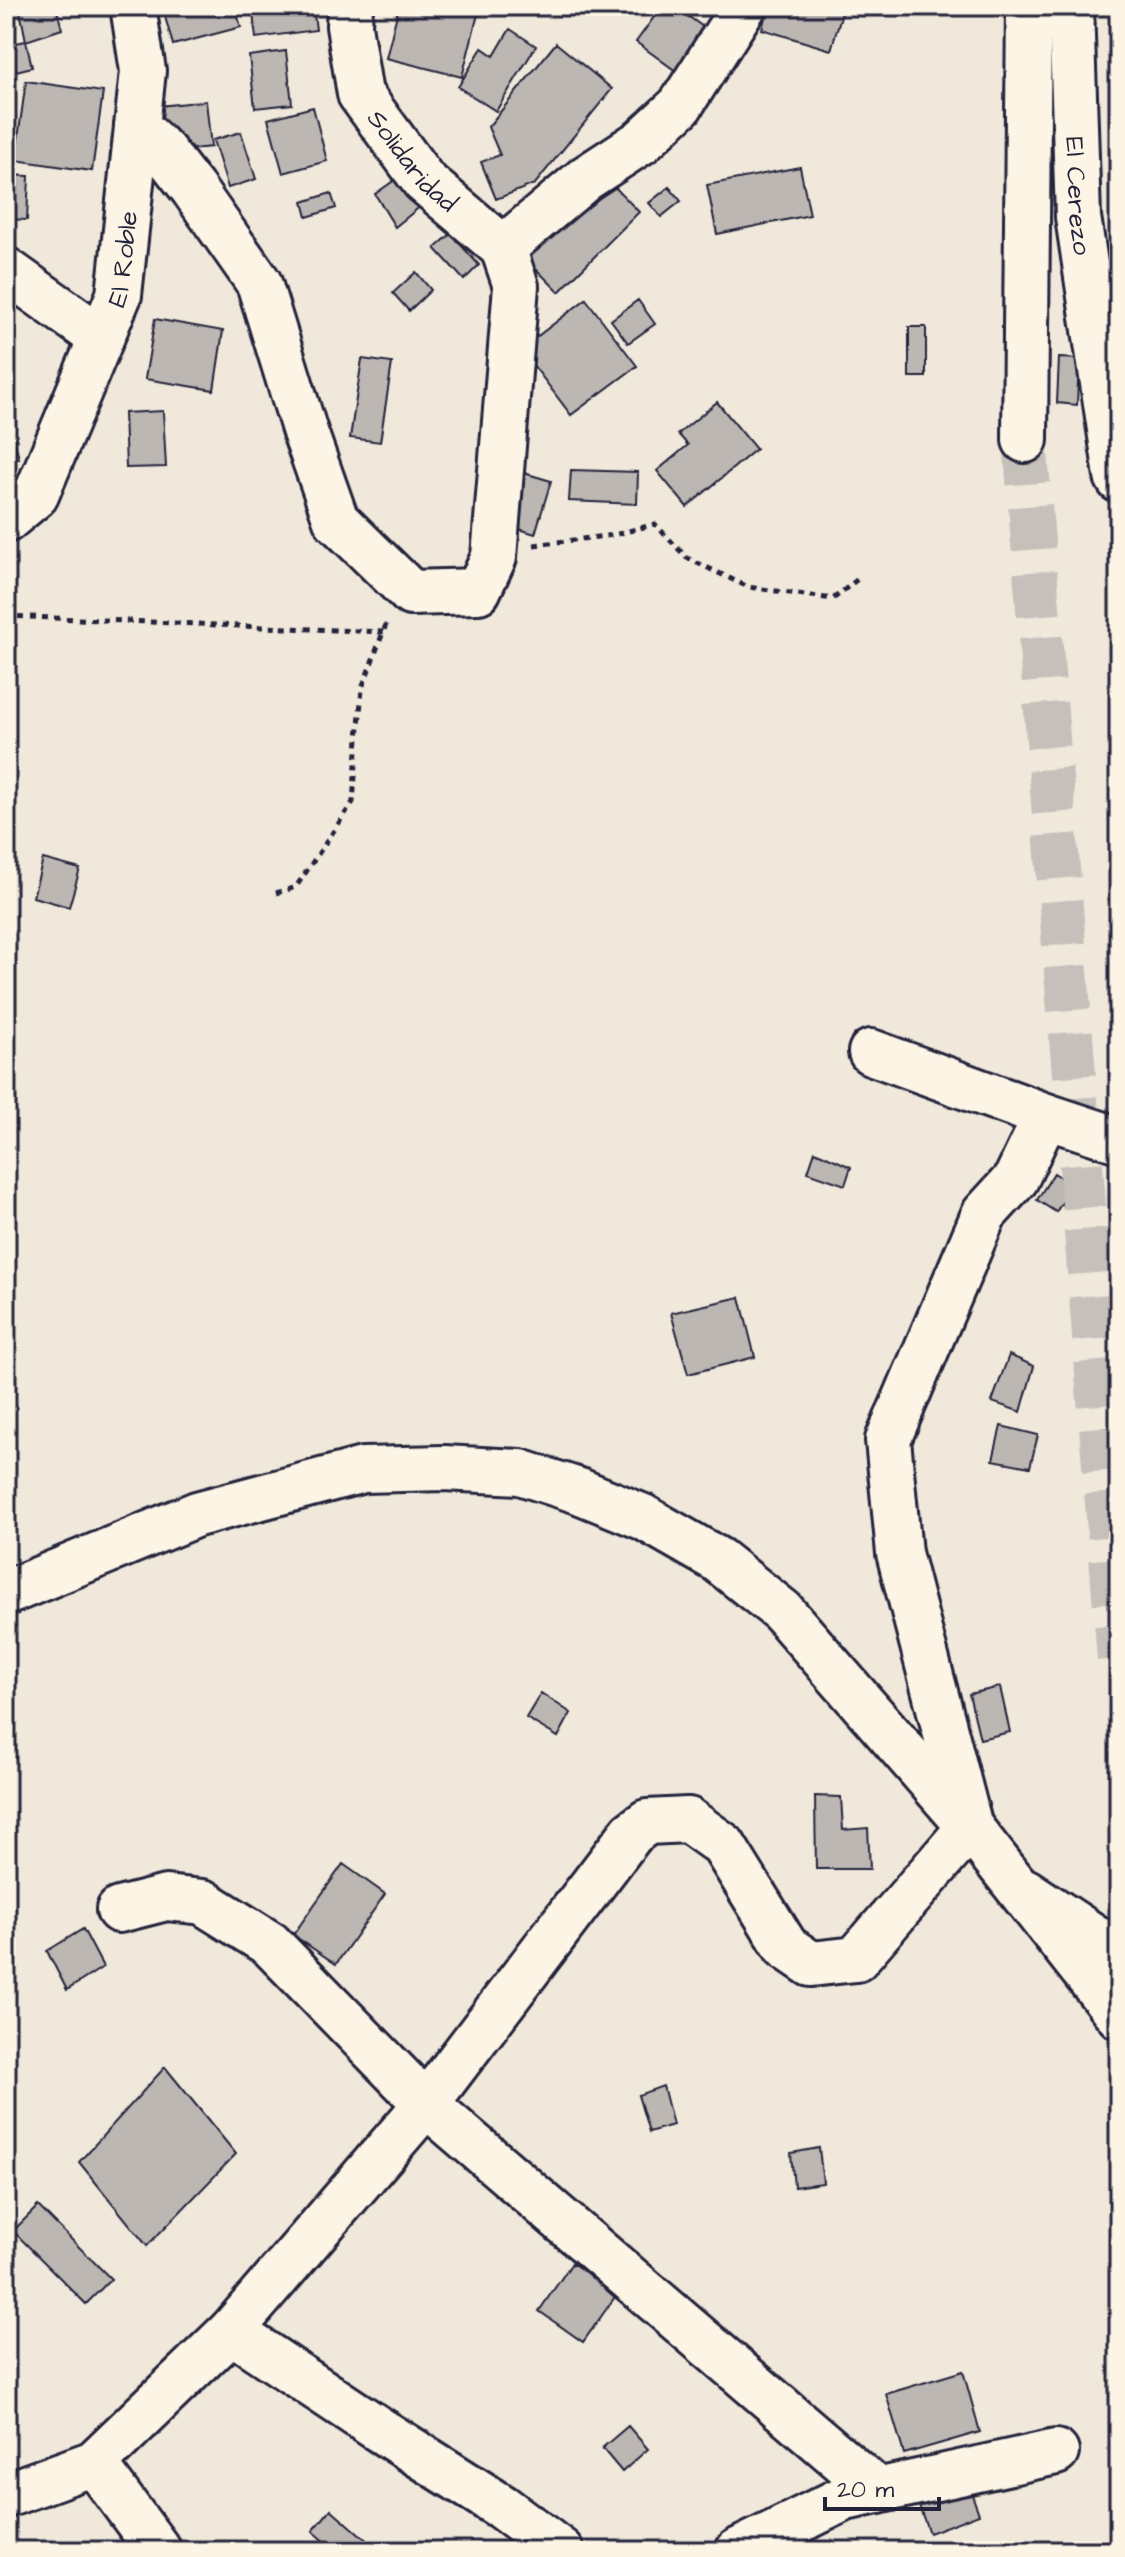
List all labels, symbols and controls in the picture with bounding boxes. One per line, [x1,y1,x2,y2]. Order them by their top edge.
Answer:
street label: Solidaridad [358,102,465,221]
street label: El Cerezo [1056,136,1101,258]
street label: El Roble [99,209,147,313]
scale bar [825,2461,939,2511]
text: 20 m [837,2473,894,2507]

